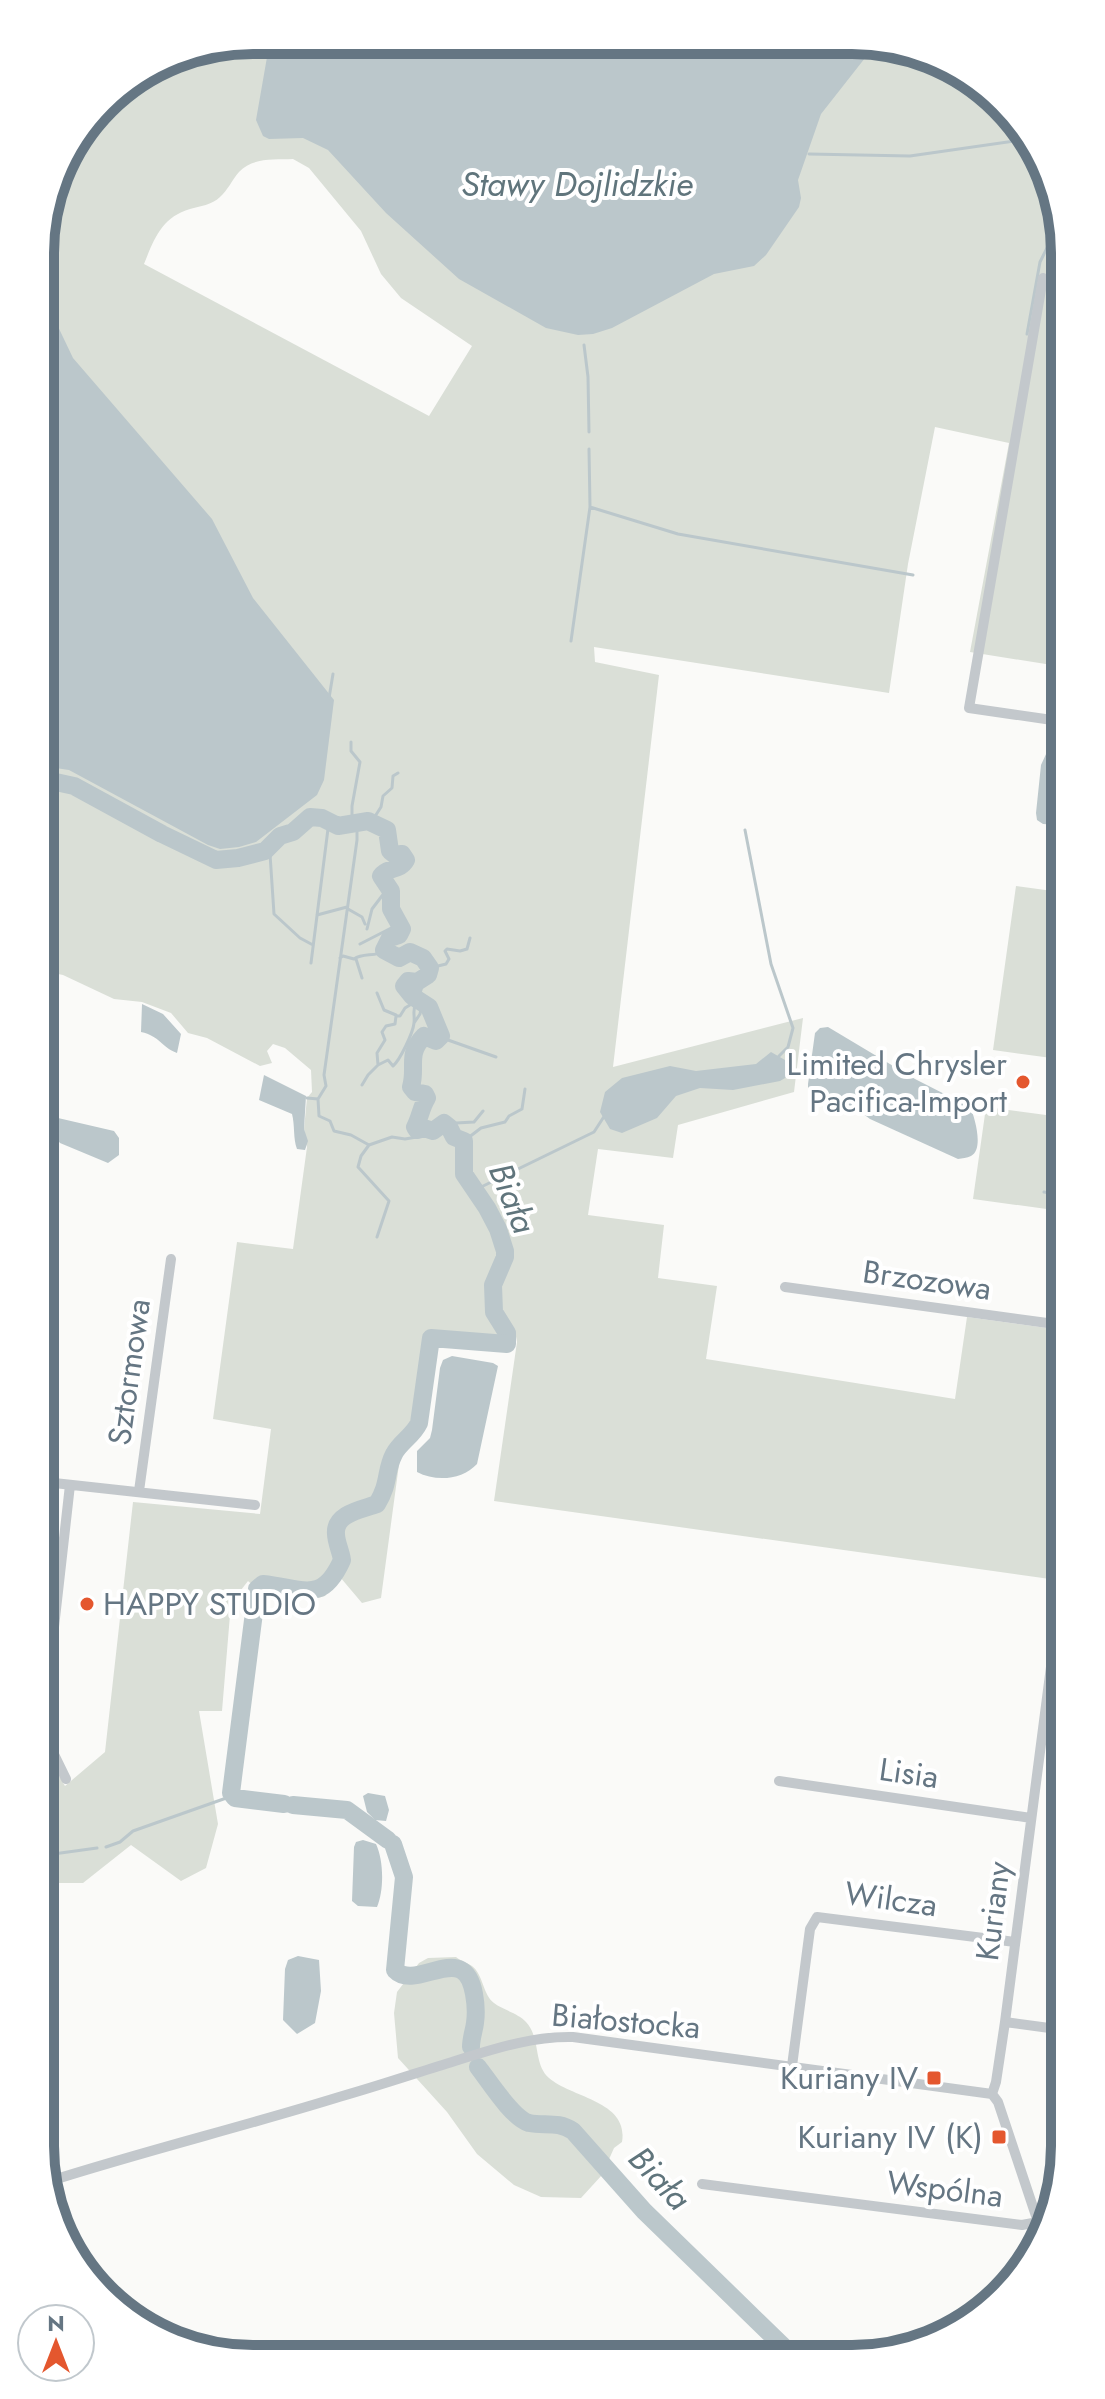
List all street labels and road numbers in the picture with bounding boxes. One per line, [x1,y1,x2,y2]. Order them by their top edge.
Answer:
street label: Brzozowa [860,1248,994,1312]
street label: Sztormowa [96,1296,162,1448]
street label: Lisia [876,1746,942,1800]
street label: Kuriany [964,1858,1022,1963]
street label: Wilcza [842,1870,940,1928]
street label: Białostocka [550,1992,702,2050]
street label: Wspólna [884,2159,1006,2219]

